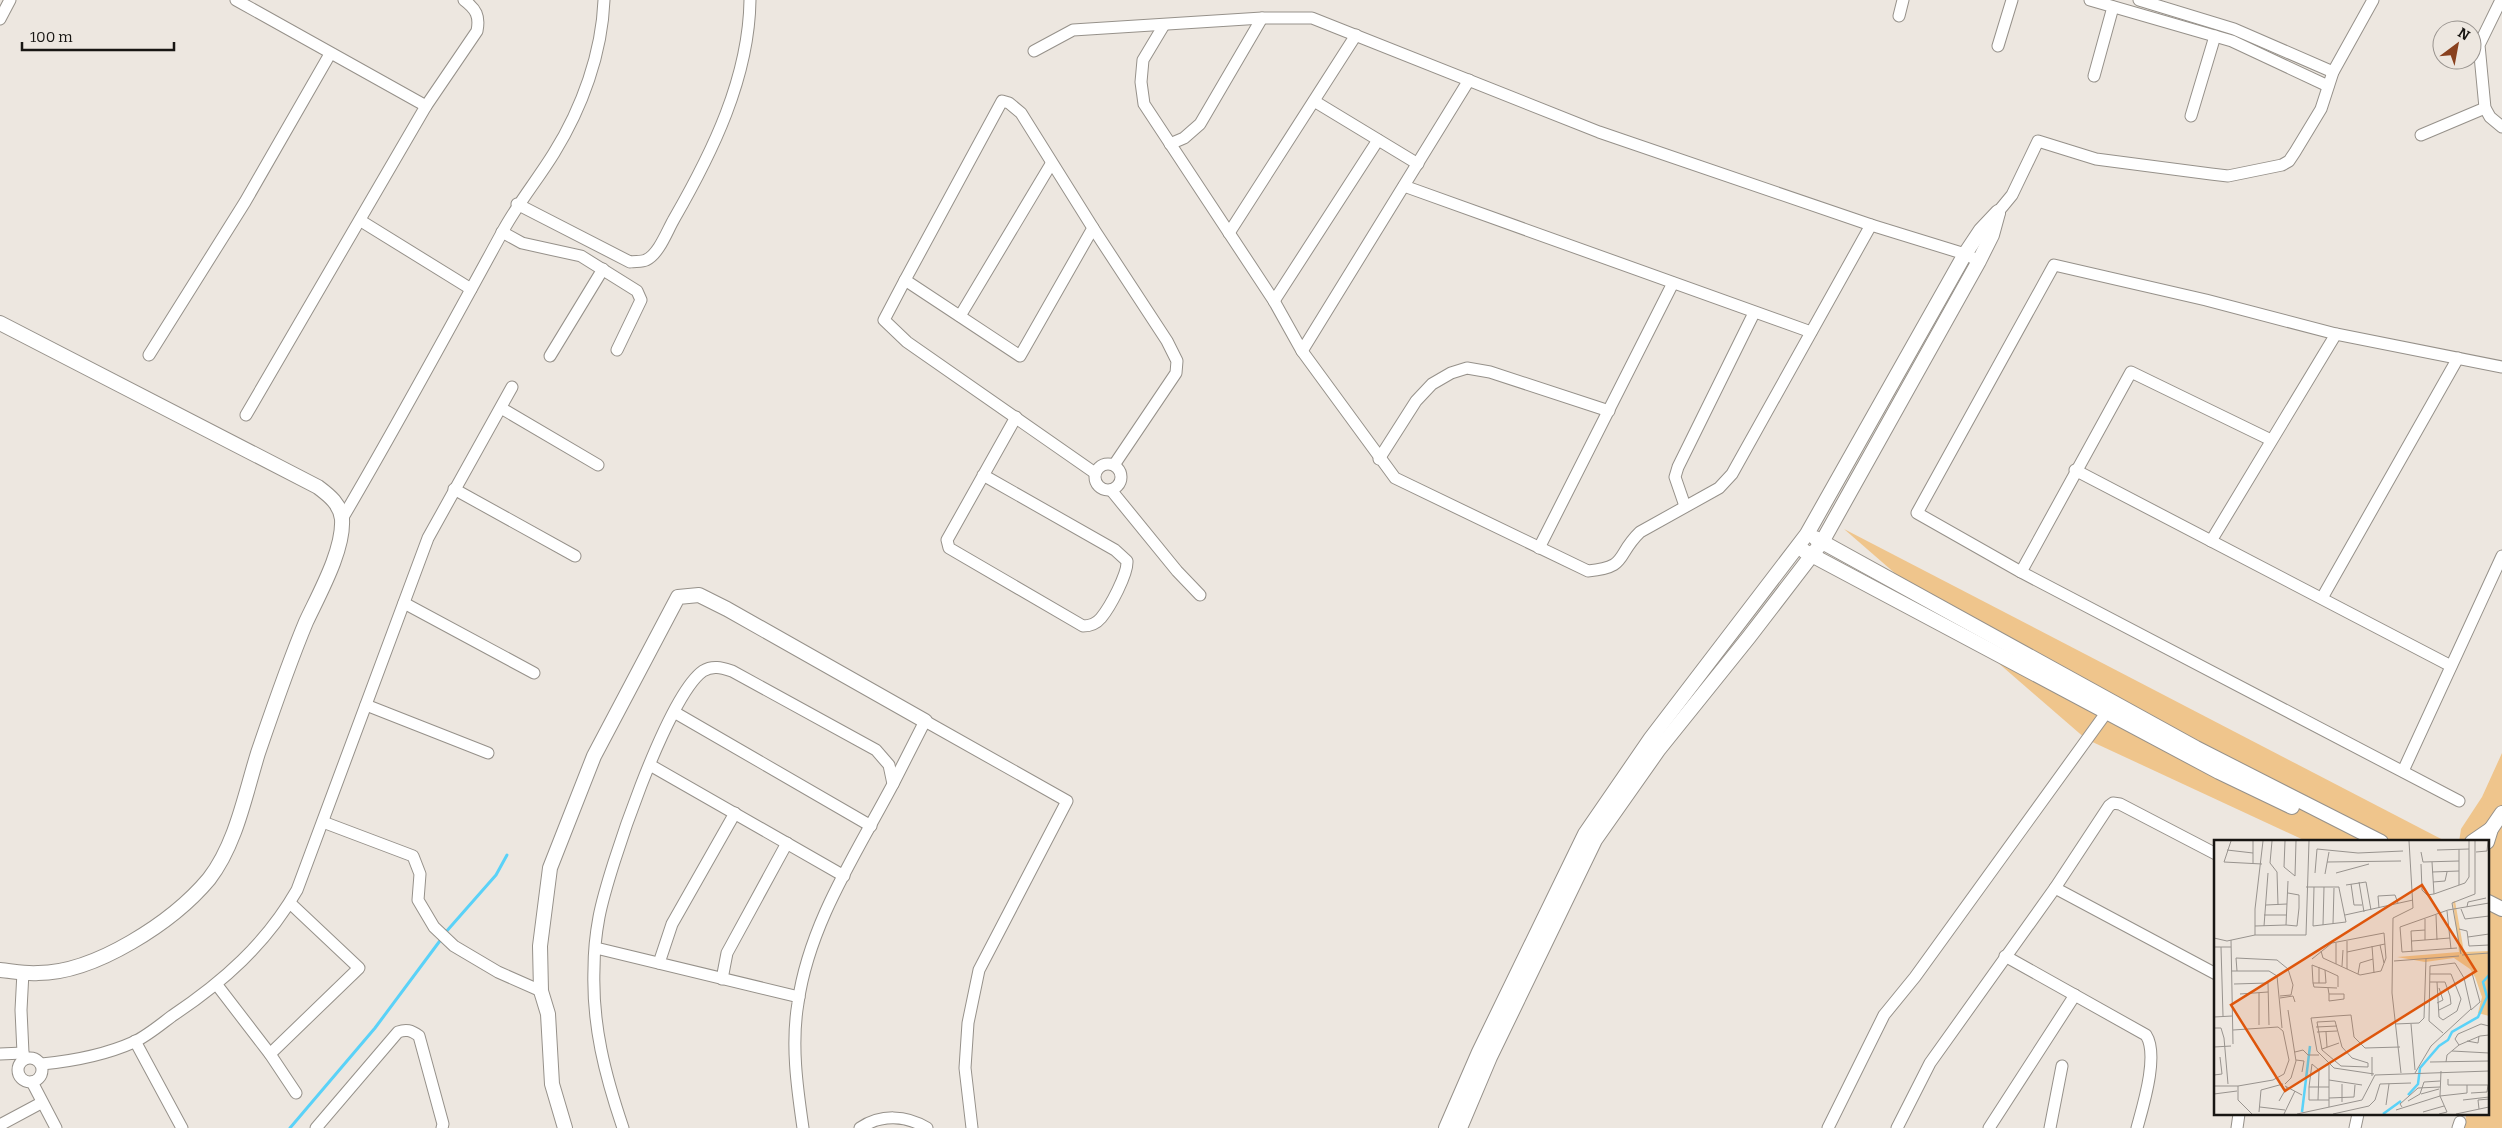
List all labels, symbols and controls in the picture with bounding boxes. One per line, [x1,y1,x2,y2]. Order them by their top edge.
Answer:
scale bar [22,20,175,52]
north arrow [2432,20,2482,70]
text: N [2455,24,2473,45]
text: 100 m [30,28,73,46]
inset map [2214,840,2490,1116]

